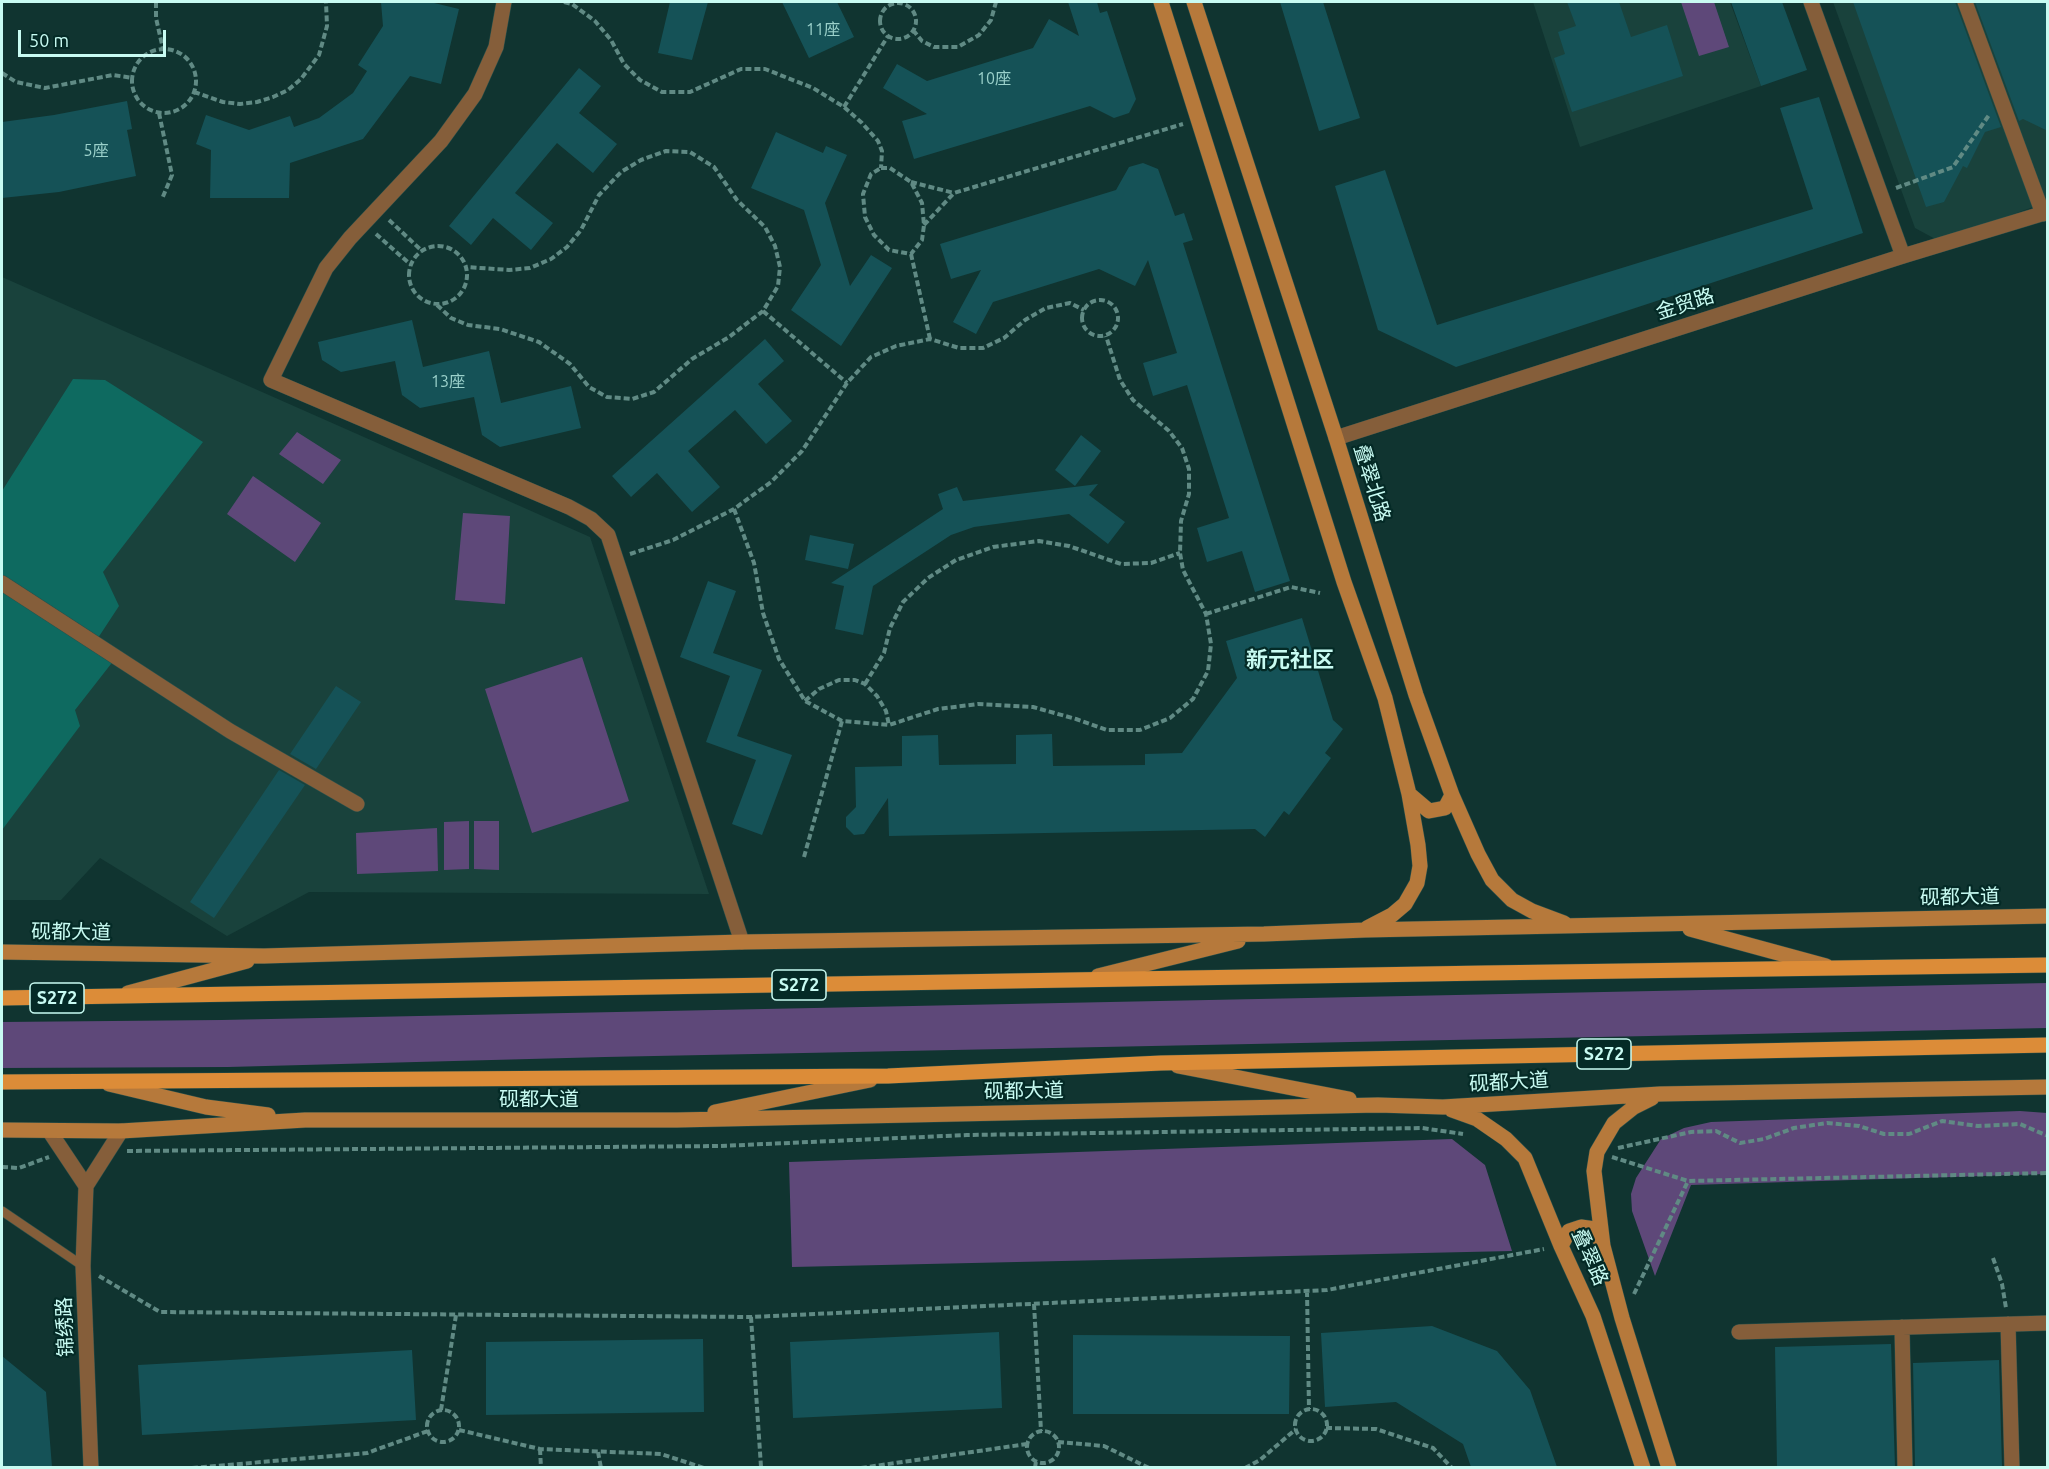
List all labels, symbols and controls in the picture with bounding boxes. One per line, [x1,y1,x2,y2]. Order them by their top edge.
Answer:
scale bar [21,18,170,56]
house number: 11座 [806,20,840,40]
text: 50 m [29,30,69,50]
house number: 10座 [977,69,1011,89]
house number: 5座 [83,141,109,161]
street label: 金贸路 [1653,283,1717,325]
house number: 13座 [431,372,465,392]
street label: 叠翠北路 [1349,441,1395,525]
district label: 新元社区 [1246,647,1334,673]
street label: 砚都大道 [1920,884,2000,910]
street label: 砚都大道 [31,919,111,945]
road number: S272 [772,970,826,1000]
road number: S272 [30,983,84,1013]
road number: S272 [1577,1039,1631,1069]
street label: 砚都大道 [1468,1068,1550,1096]
street label: 砚都大道 [984,1078,1064,1104]
street label: 砚都大道 [499,1087,579,1111]
street label: 叠翠路 [1567,1225,1613,1289]
street label: 锦绣路 [52,1297,78,1357]

